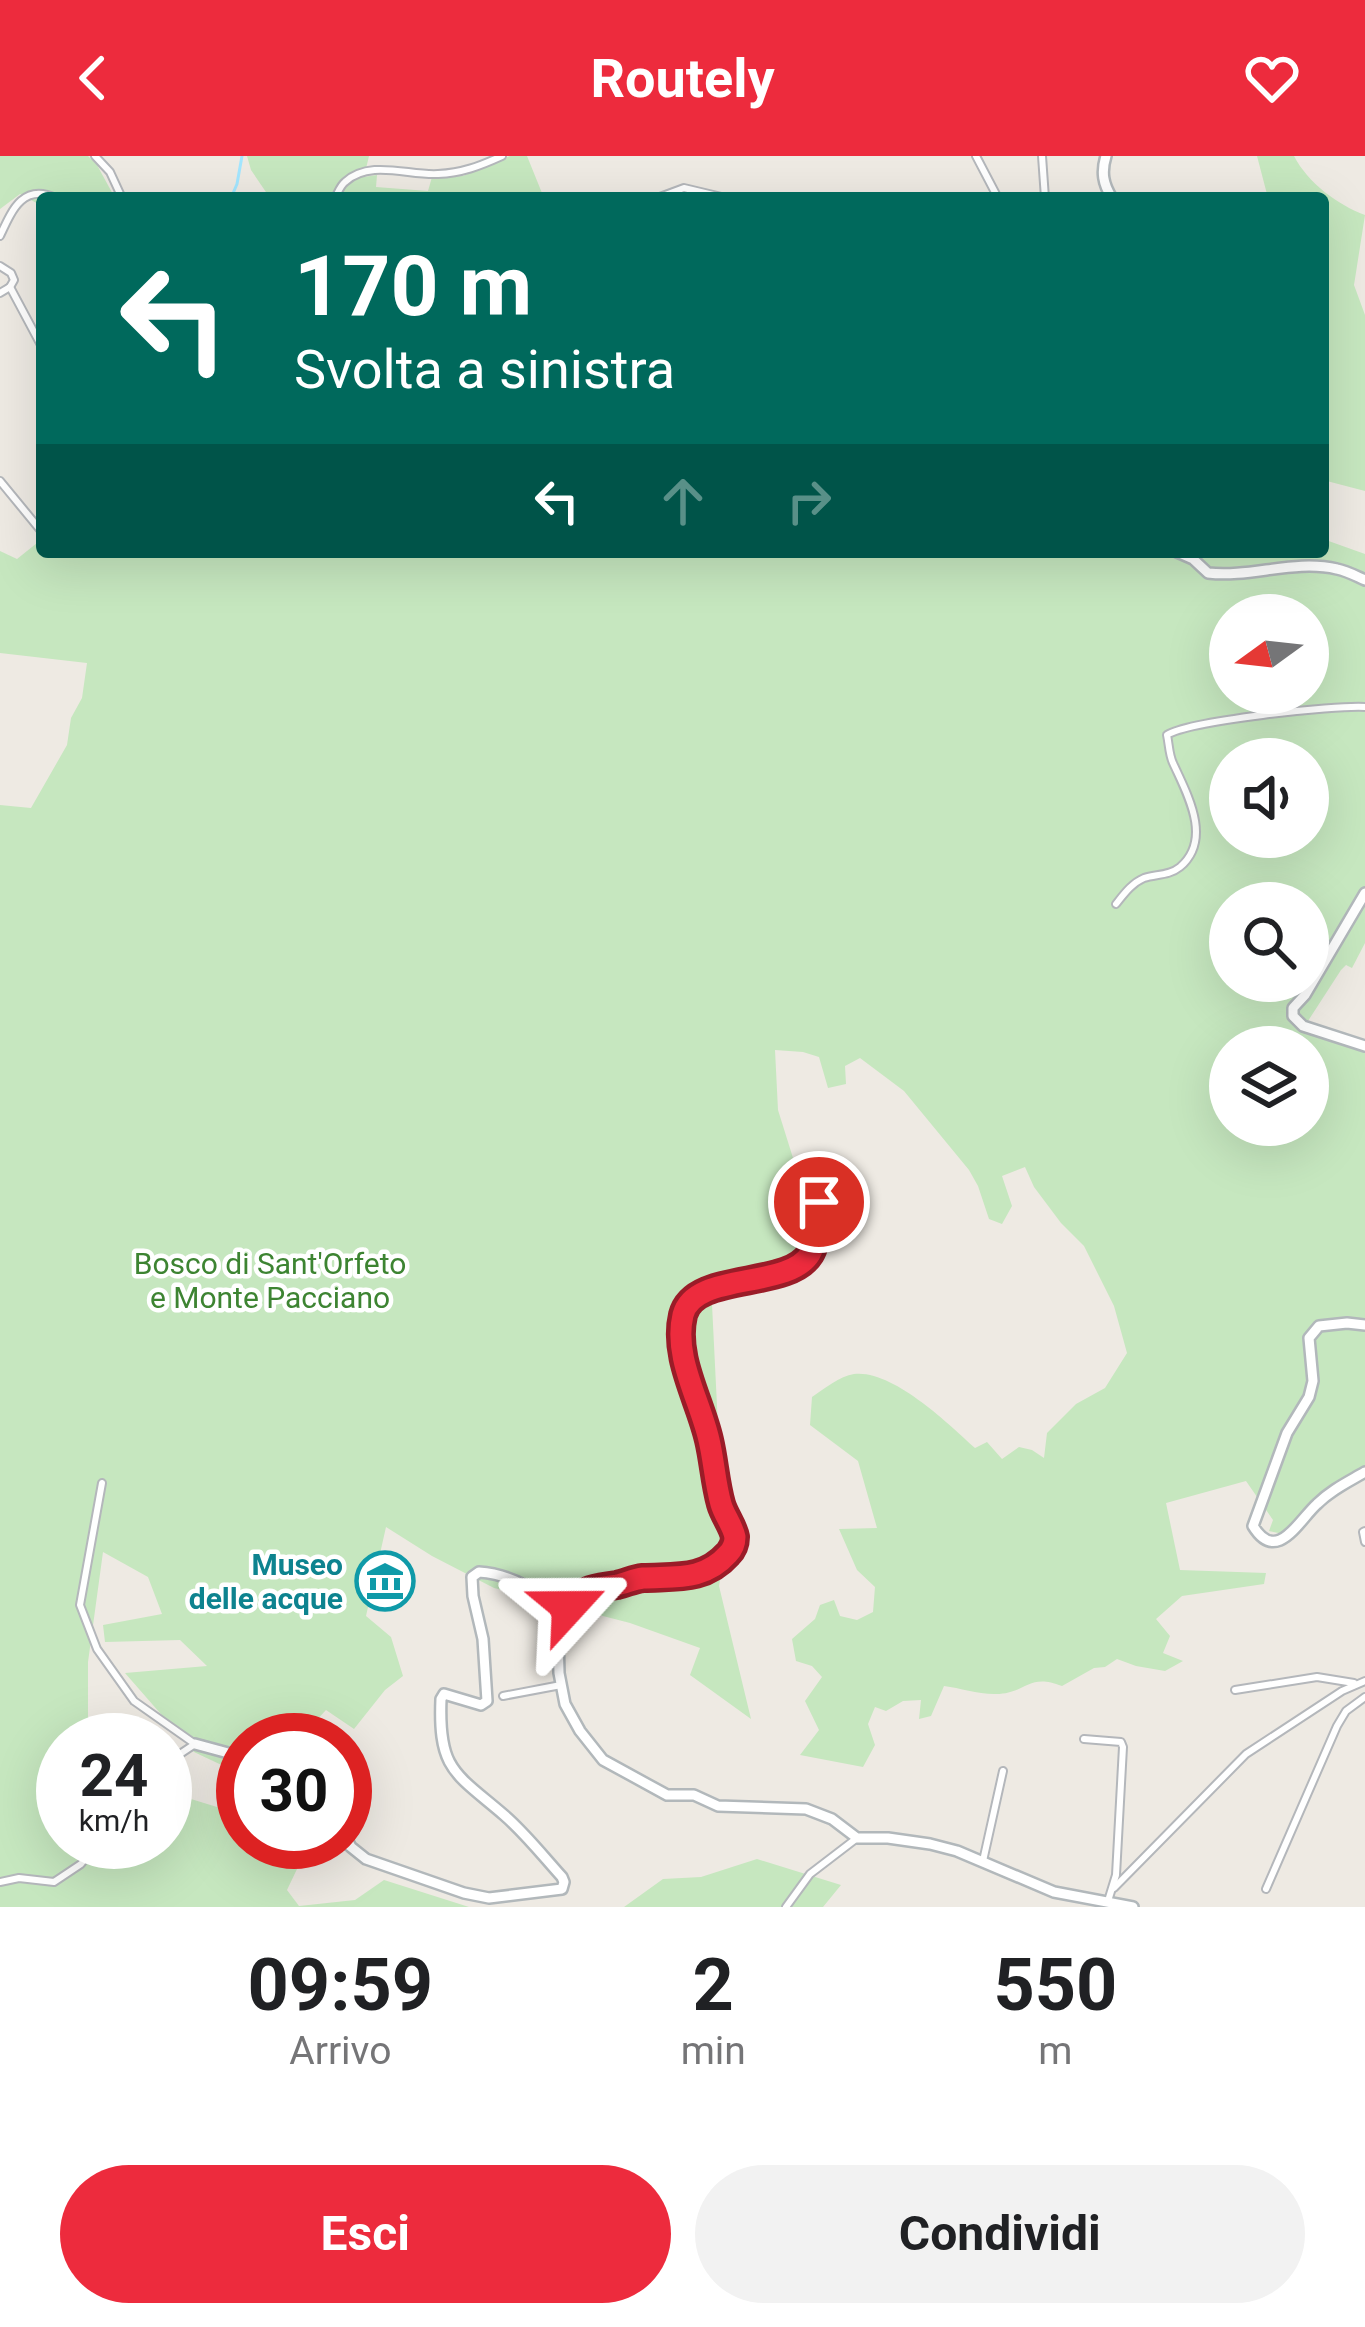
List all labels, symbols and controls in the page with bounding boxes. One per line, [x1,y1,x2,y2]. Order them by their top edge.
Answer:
icon: back [60,45,126,111]
icon: heart [1239,45,1305,111]
text: Routely [590,47,775,110]
text: 170 m [294,237,532,336]
icon: left [96,240,252,396]
text: Svolta a sinistra [294,338,675,401]
icon: left [524,468,590,534]
icon: ahead [650,468,716,534]
icon: right [776,468,842,534]
north arrow [1209,594,1329,714]
map controls [1209,594,1329,1146]
button: sound [1209,738,1329,858]
button: search [1209,882,1329,1002]
button: layers [1209,1026,1329,1146]
pin [768,1151,870,1253]
icon: arrive [786,1169,852,1235]
park label: Bosco di Sant'Orfeto e Monte Pacciano [134,1246,406,1315]
position arrow [506,1544,632,1670]
place label: Museo delle acque [189,1547,343,1616]
museum icon: Museo delle acque [354,1550,416,1612]
speed limit sign: 30 [216,1713,372,1869]
text: 24 [80,1740,148,1811]
text: km/h [79,1803,149,1838]
text: 09:59 [248,1943,433,2028]
text: 2 [693,1943,734,2028]
text: 550 [993,1943,1117,2028]
text: Arrivo [289,2028,391,2074]
text: min [681,2028,746,2074]
text: m [1038,2028,1073,2074]
button: Esci [60,2165,671,2303]
button: Condividi [695,2165,1305,2303]

